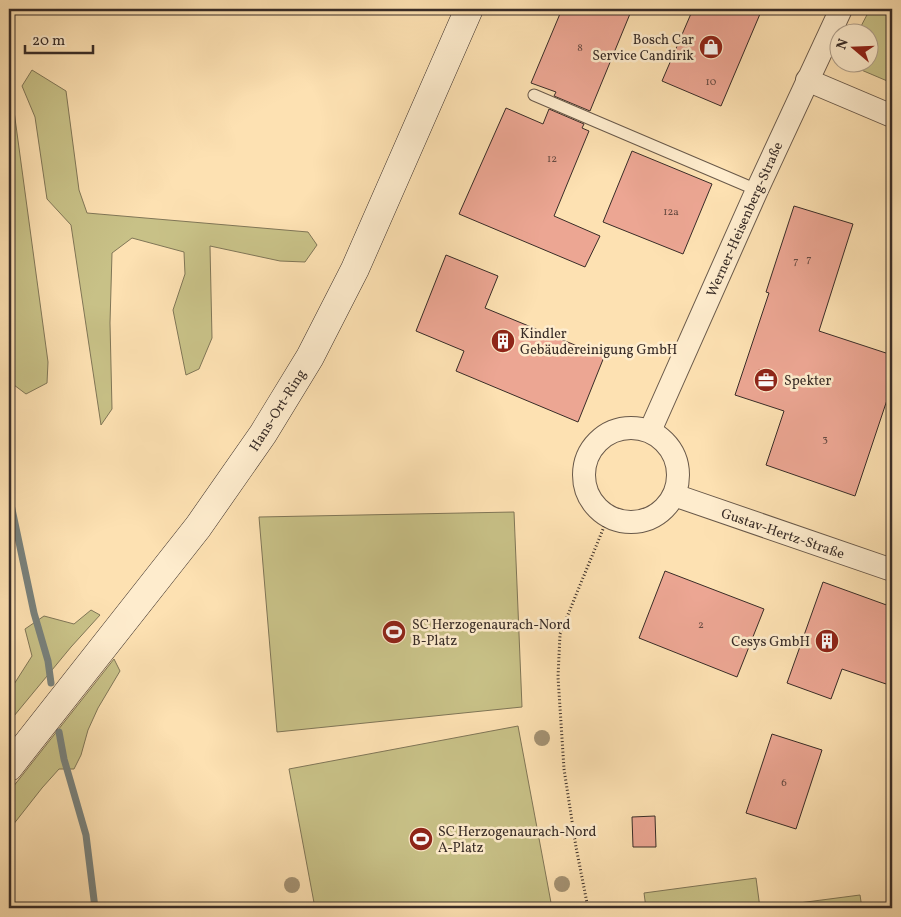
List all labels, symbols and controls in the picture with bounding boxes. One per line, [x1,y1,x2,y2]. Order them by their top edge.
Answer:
scale bar [25,22,92,54]
north arrow [828,22,878,72]
text: 20 m [32,31,65,52]
place label: Bosch Car Service Candirik [592,31,694,66]
shop icon: Bosch Car Service Candirik [698,34,724,60]
text: N [832,36,854,52]
house number: 8 [577,41,583,56]
house number: 10 [706,75,717,90]
street label: Werner-Heisenberg-Straße [703,139,788,300]
house number: 12 [547,152,557,167]
house number: 12a [663,205,679,220]
house number: 7 [806,252,812,267]
house number: 7 [793,254,799,269]
place label: Kindler Gebäudereinigung GmbH [520,325,677,360]
building icon: Kindler Gebäudereinigung GmbH [490,328,516,354]
street label: Hans-Ort-Ring [245,366,311,455]
office icon: Spekter [753,367,779,393]
place label: Spekter [784,372,831,391]
house number: 3 [822,432,828,447]
street label: Gustav-Hertz-Straße [718,504,847,565]
place label: SC Herzogenaurach-Nord B-Platz [412,616,570,651]
house number: 2 [698,618,704,633]
sports icon: SC Herzogenaurach-Nord B-Platz [381,619,407,645]
building icon: Cesys GmbH [814,628,840,654]
place label: Cesys GmbH [731,633,810,652]
house number: 6 [781,776,787,791]
place label: SC Herzogenaurach-Nord A-Platz [438,823,596,858]
sports icon: SC Herzogenaurach-Nord A-Platz [408,826,434,852]

